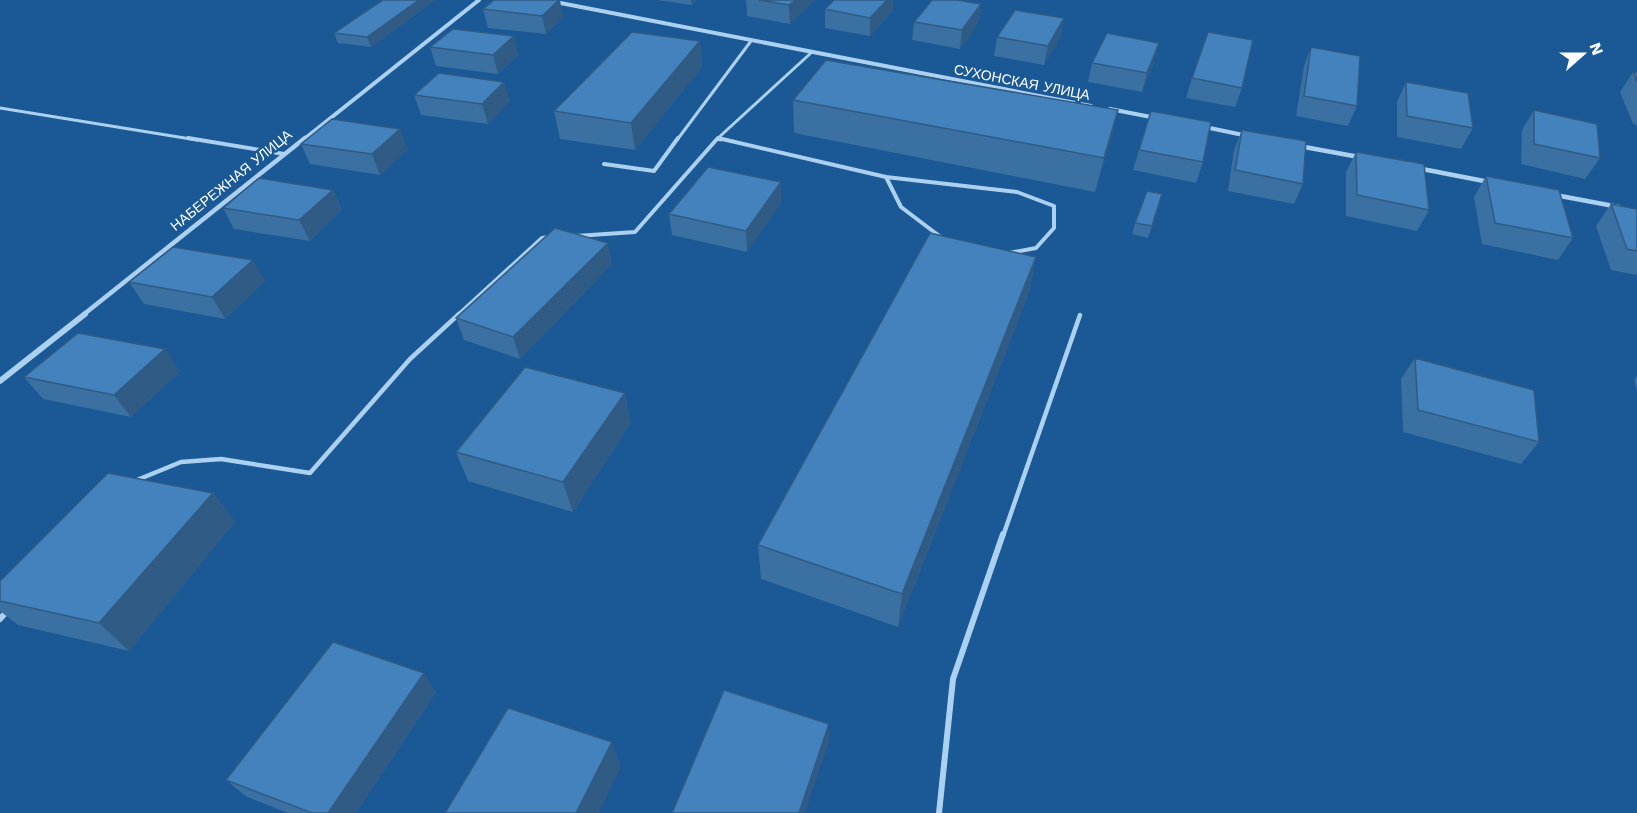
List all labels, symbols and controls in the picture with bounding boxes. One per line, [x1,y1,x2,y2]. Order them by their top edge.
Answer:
north arrow [1553,24,1613,84]
text: N [1586,40,1608,58]
street label: СУХОНСКАЯ УЛИЦА [953,61,1092,103]
street label: НАБЕРЕЖНАЯ УЛИЦА [167,126,295,234]

